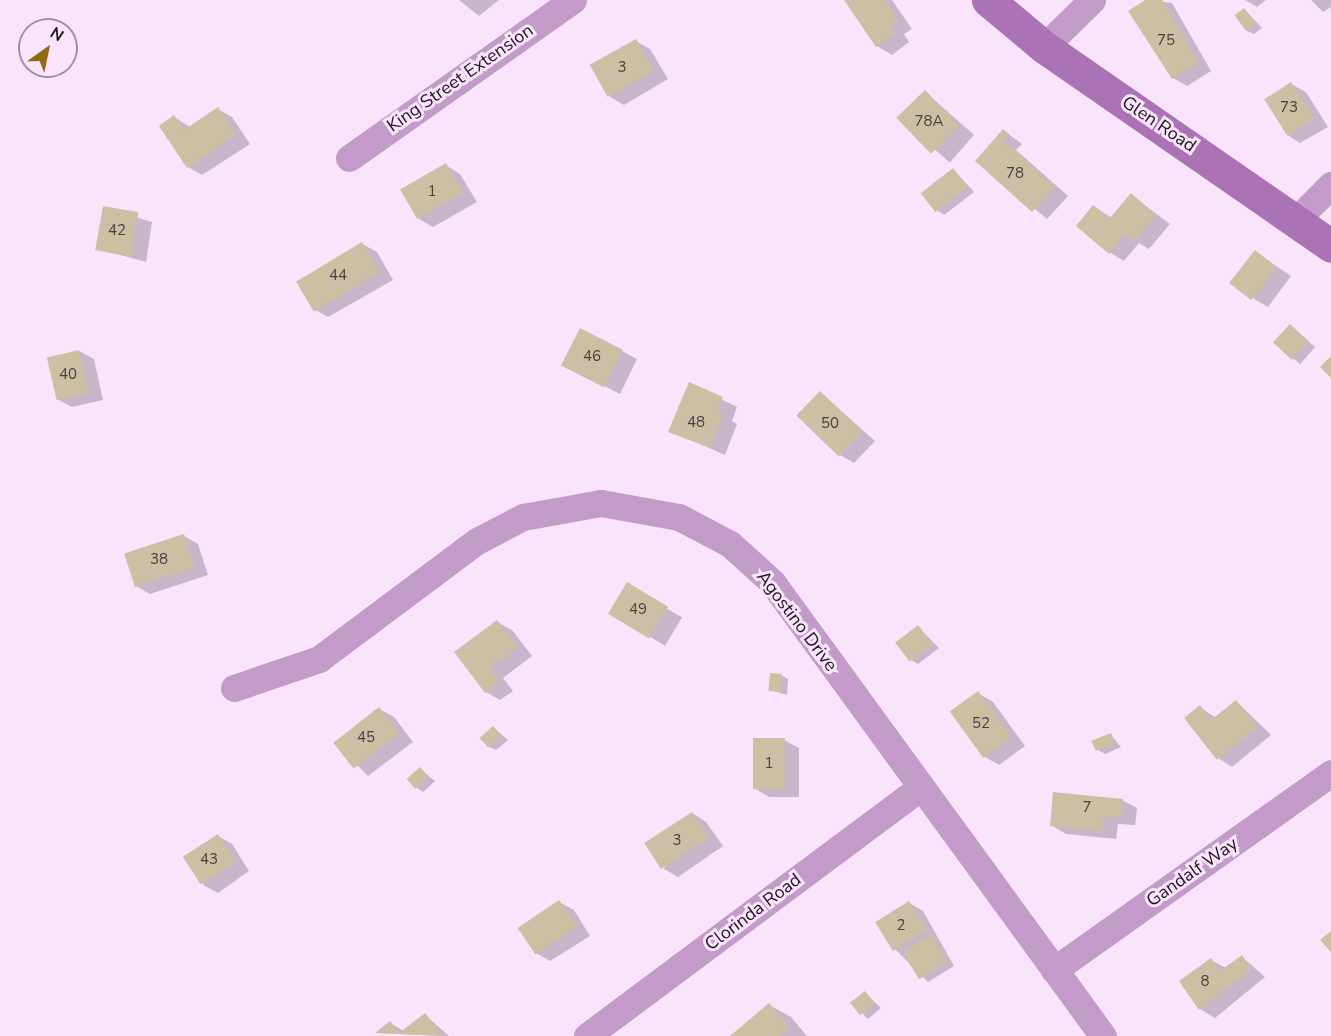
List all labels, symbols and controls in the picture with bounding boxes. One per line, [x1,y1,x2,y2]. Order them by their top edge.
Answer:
north arrow [18,18,78,78]
street label: King Street Extension [383,19,537,137]
text: N [46,22,68,47]
house number: 75 [1157,32,1175,50]
house number: 3 [618,59,626,77]
street label: Glen Road [1118,91,1200,157]
house number: 73 [1280,99,1298,117]
house number: 78A [915,113,943,131]
house number: 78 [1006,165,1024,183]
house number: 1 [428,183,436,201]
house number: 42 [108,222,126,240]
house number: 44 [329,267,347,285]
house number: 46 [583,348,601,366]
house number: 40 [59,366,77,384]
house number: 48 [687,414,705,432]
house number: 50 [821,415,839,433]
house number: 38 [150,551,168,569]
street label: Agostino Drive [752,567,842,675]
house number: 49 [629,601,647,619]
house number: 52 [972,715,990,733]
house number: 45 [357,729,375,747]
house number: 1 [765,755,773,773]
house number: 7 [1083,799,1091,817]
house number: 3 [673,832,681,850]
street label: Gandalf Way [1142,833,1242,911]
house number: 43 [200,851,218,869]
street label: Clorinda Road [701,869,805,955]
house number: 2 [897,917,905,935]
house number: 8 [1201,973,1209,991]

